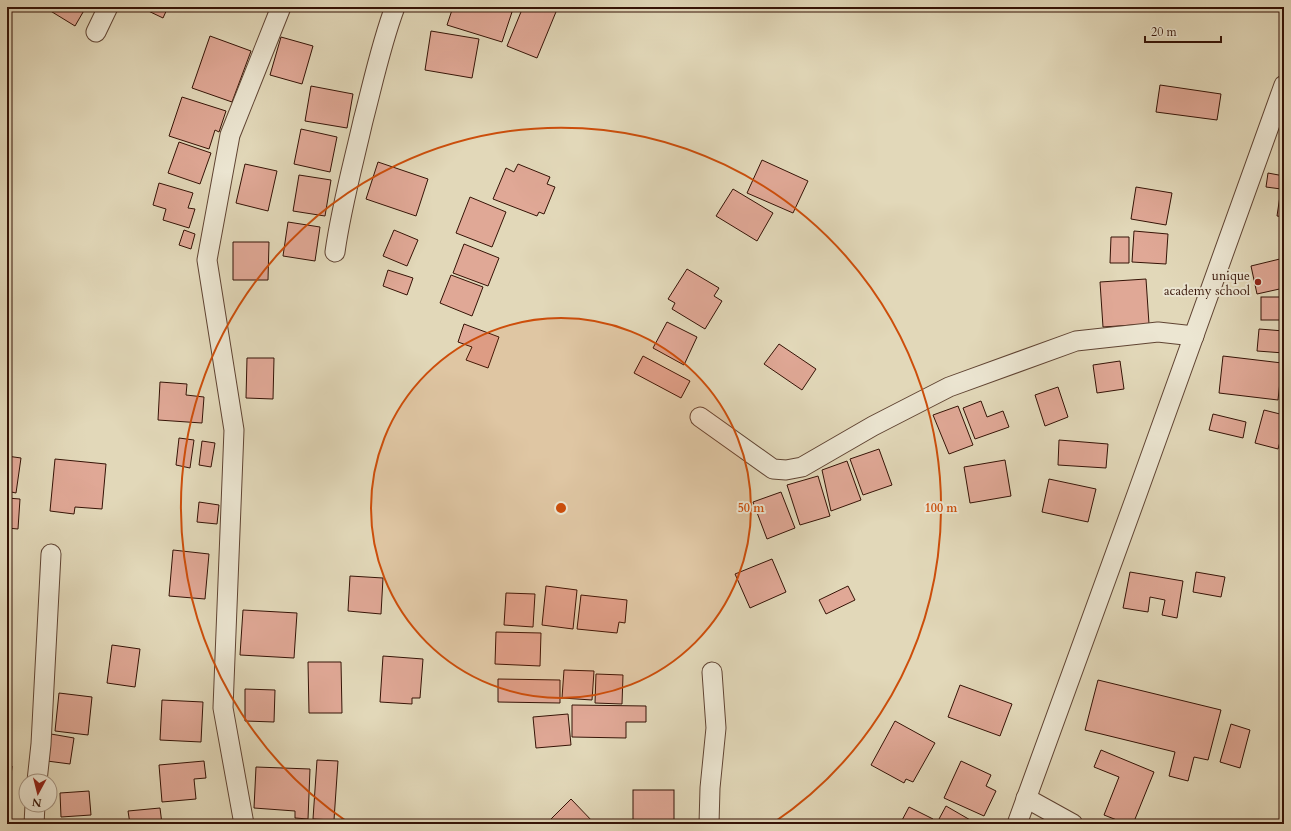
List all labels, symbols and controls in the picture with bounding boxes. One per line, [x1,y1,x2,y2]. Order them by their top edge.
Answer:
scale bar [1145,18,1221,44]
text: 20 m [1151,24,1178,40]
place label: unique academy school [1164,267,1251,300]
marker: unique academy school [1253,277,1263,287]
text: 50 m [738,500,765,516]
text: 100 m [925,500,958,516]
centre of rings [554,501,568,515]
north arrow [18,773,58,813]
text: N [31,794,42,810]

